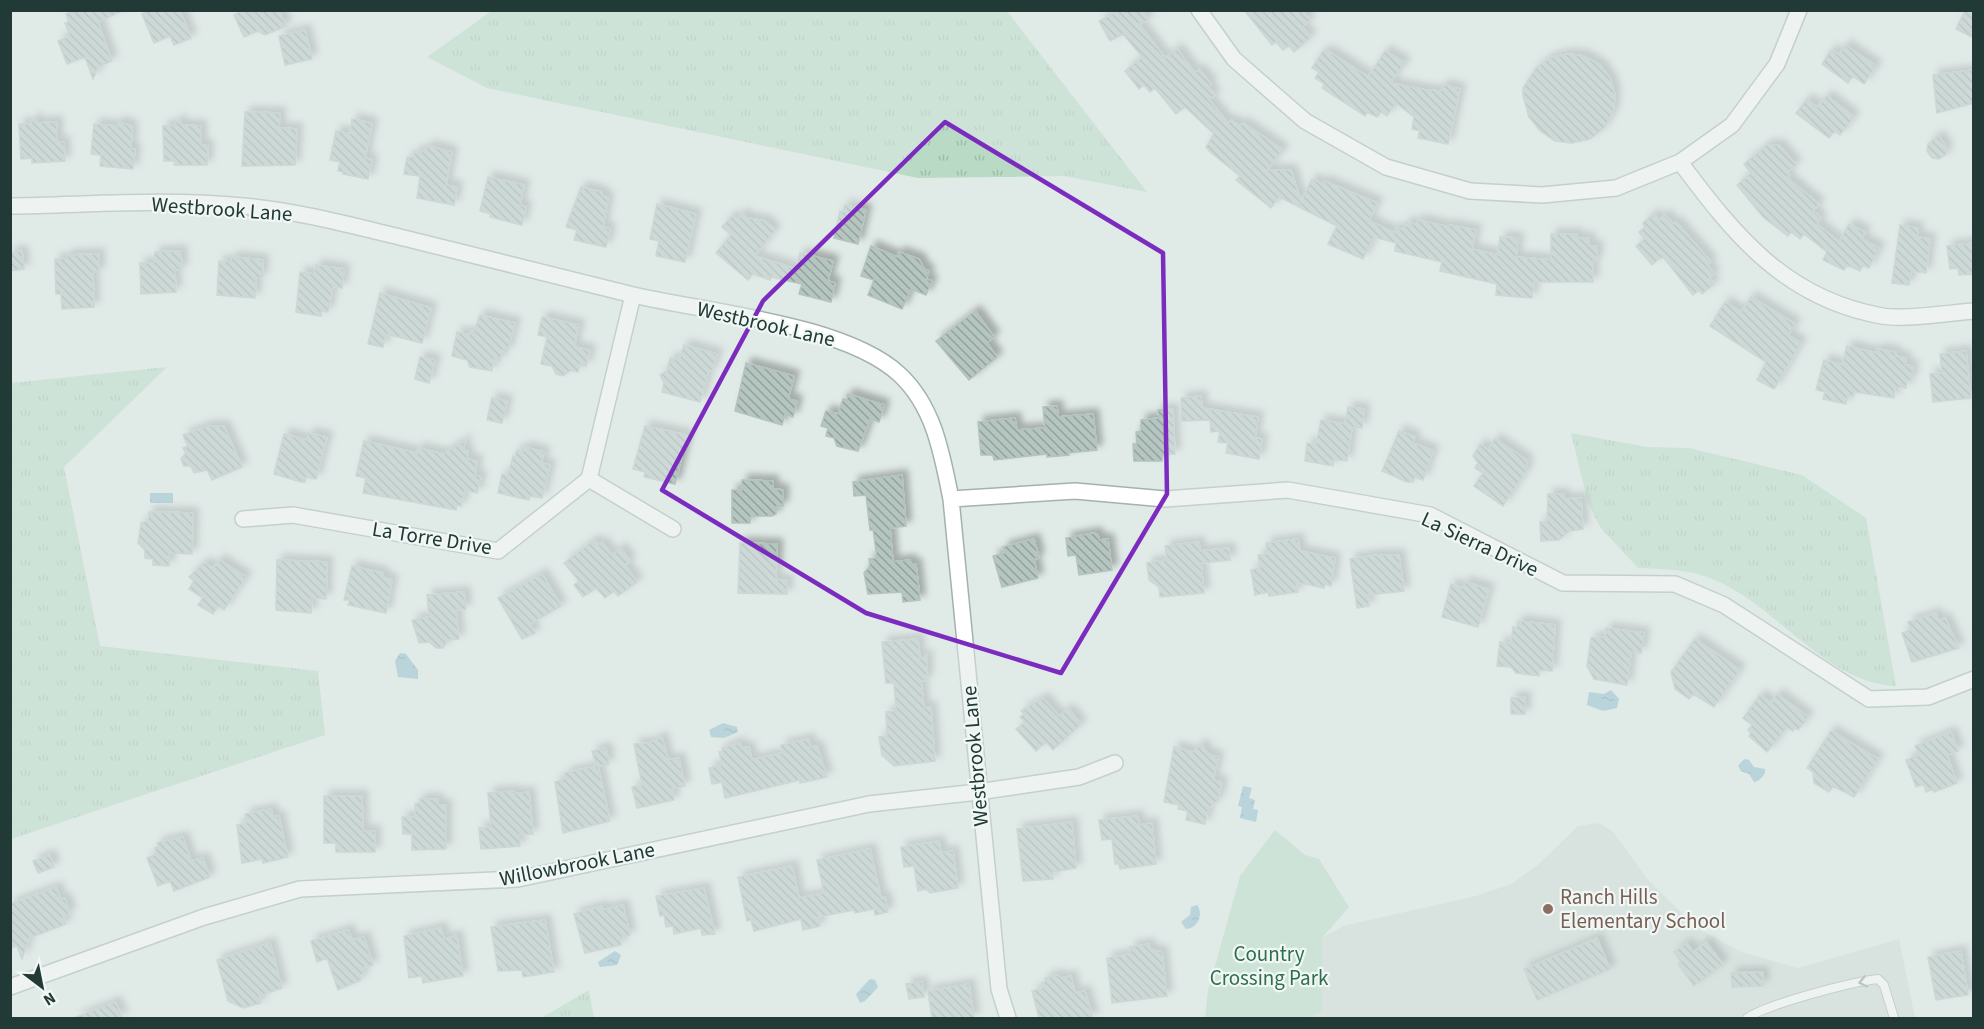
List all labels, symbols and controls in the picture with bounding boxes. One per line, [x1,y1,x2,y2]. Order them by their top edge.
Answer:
street label: Westbrook Lane [151,189,293,229]
street label: Westbrook Lane [694,294,838,354]
street label: La Sierra Drive [1416,504,1544,584]
street label: La Torre Drive [370,514,494,562]
street label: Westbrook Lane [954,684,996,828]
street label: Willowbrook Lane [497,834,657,894]
place label: Ranch Hills Elementary School [1560,882,1726,936]
marker: Ranch Hills Elementary School [1541,902,1555,916]
park label: Country Crossing Park [1210,939,1329,993]
north arrow [12,957,72,1017]
one-way arrow [1858,975,1868,988]
text: N [39,987,60,1011]

